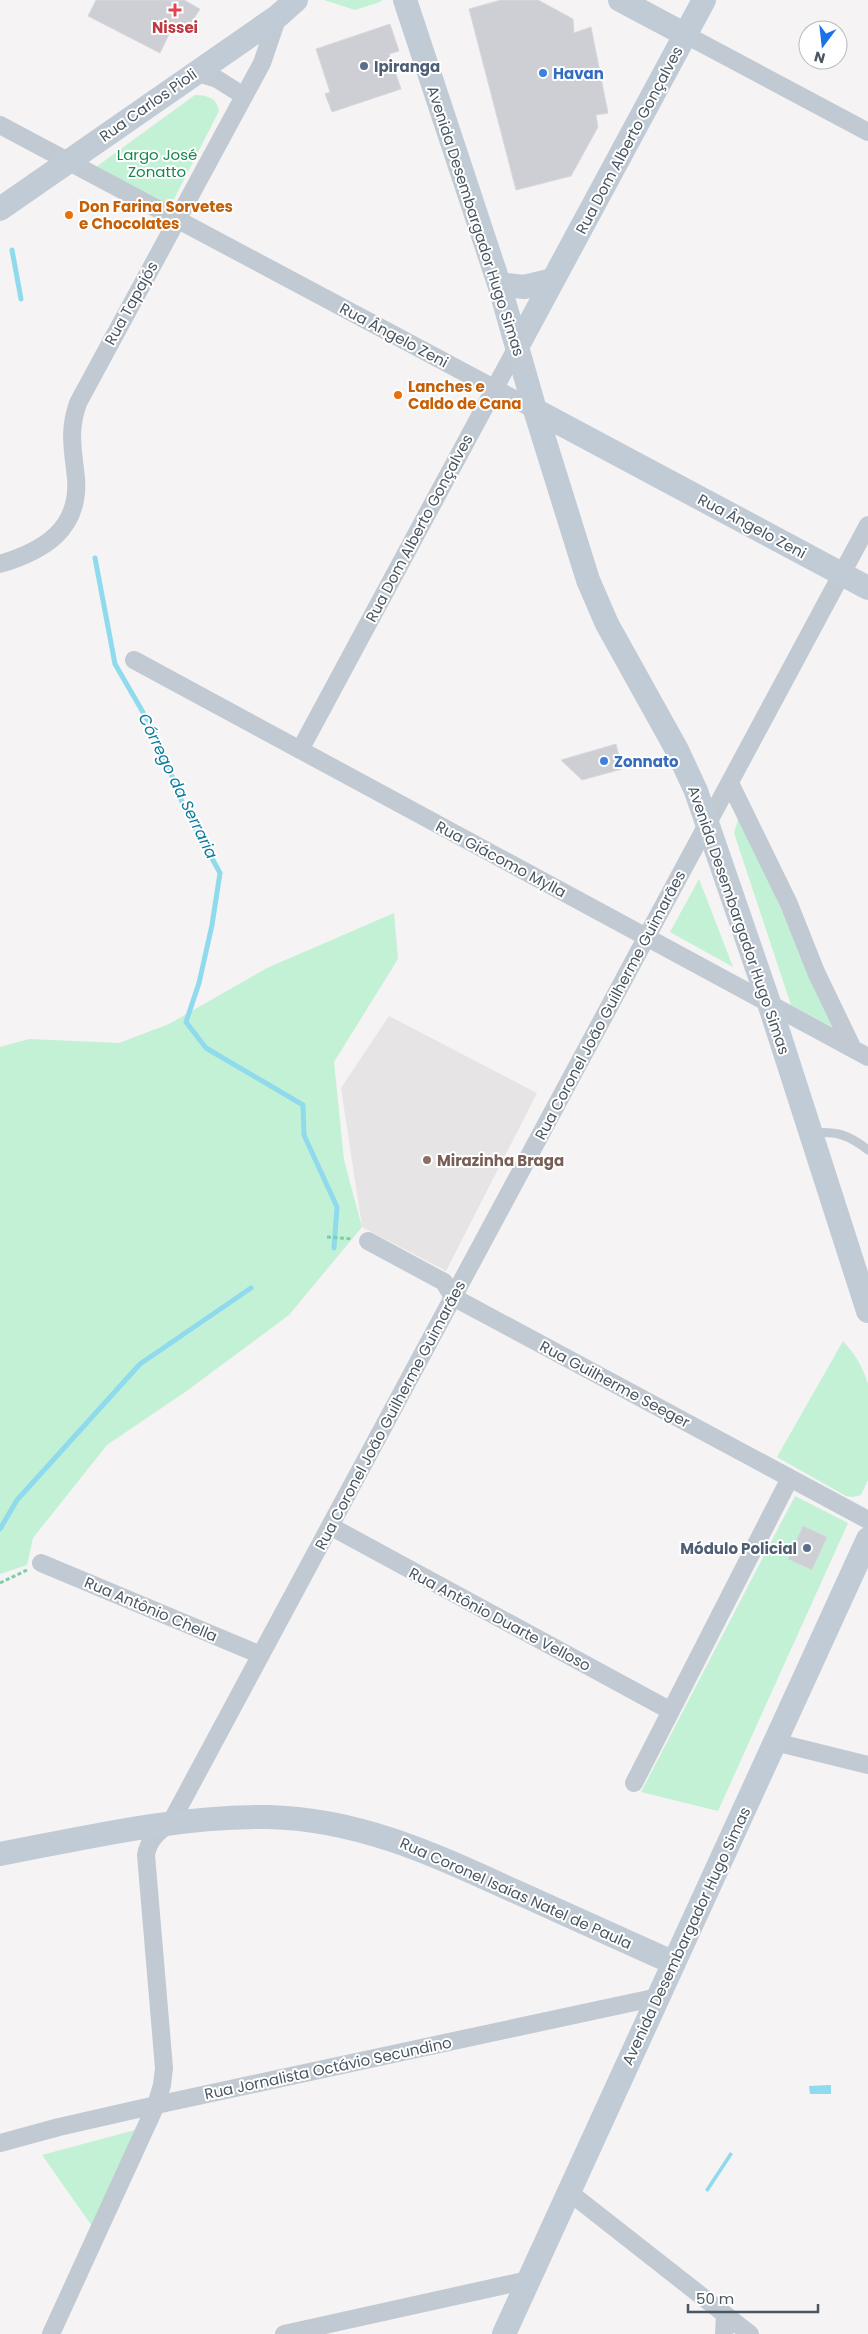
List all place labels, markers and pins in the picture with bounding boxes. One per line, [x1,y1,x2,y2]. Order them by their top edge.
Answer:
marker: Nissei [169,4,181,16]
place label: Nissei [152,17,198,38]
place label: Ipiranga [374,56,440,77]
marker: Ipiranga [358,60,370,72]
place label: Havan [553,63,604,84]
marker: Havan [537,67,549,79]
place label: Don Farina Sorvetes e Chocolates [79,196,233,234]
marker: Don Farina Sorvetes e Chocolates [63,209,75,221]
place label: Lanches e Caldo de Cana [408,376,521,414]
marker: Lanches e Caldo de Cana [392,389,404,401]
place label: Zonnato [614,751,679,772]
marker: Zonnato [598,755,610,767]
place label: Mirazinha Braga [437,1150,564,1171]
marker: Mirazinha Braga [421,1154,433,1166]
place label: Módulo Policial [680,1538,797,1559]
marker: Módulo Policial [801,1542,813,1554]

